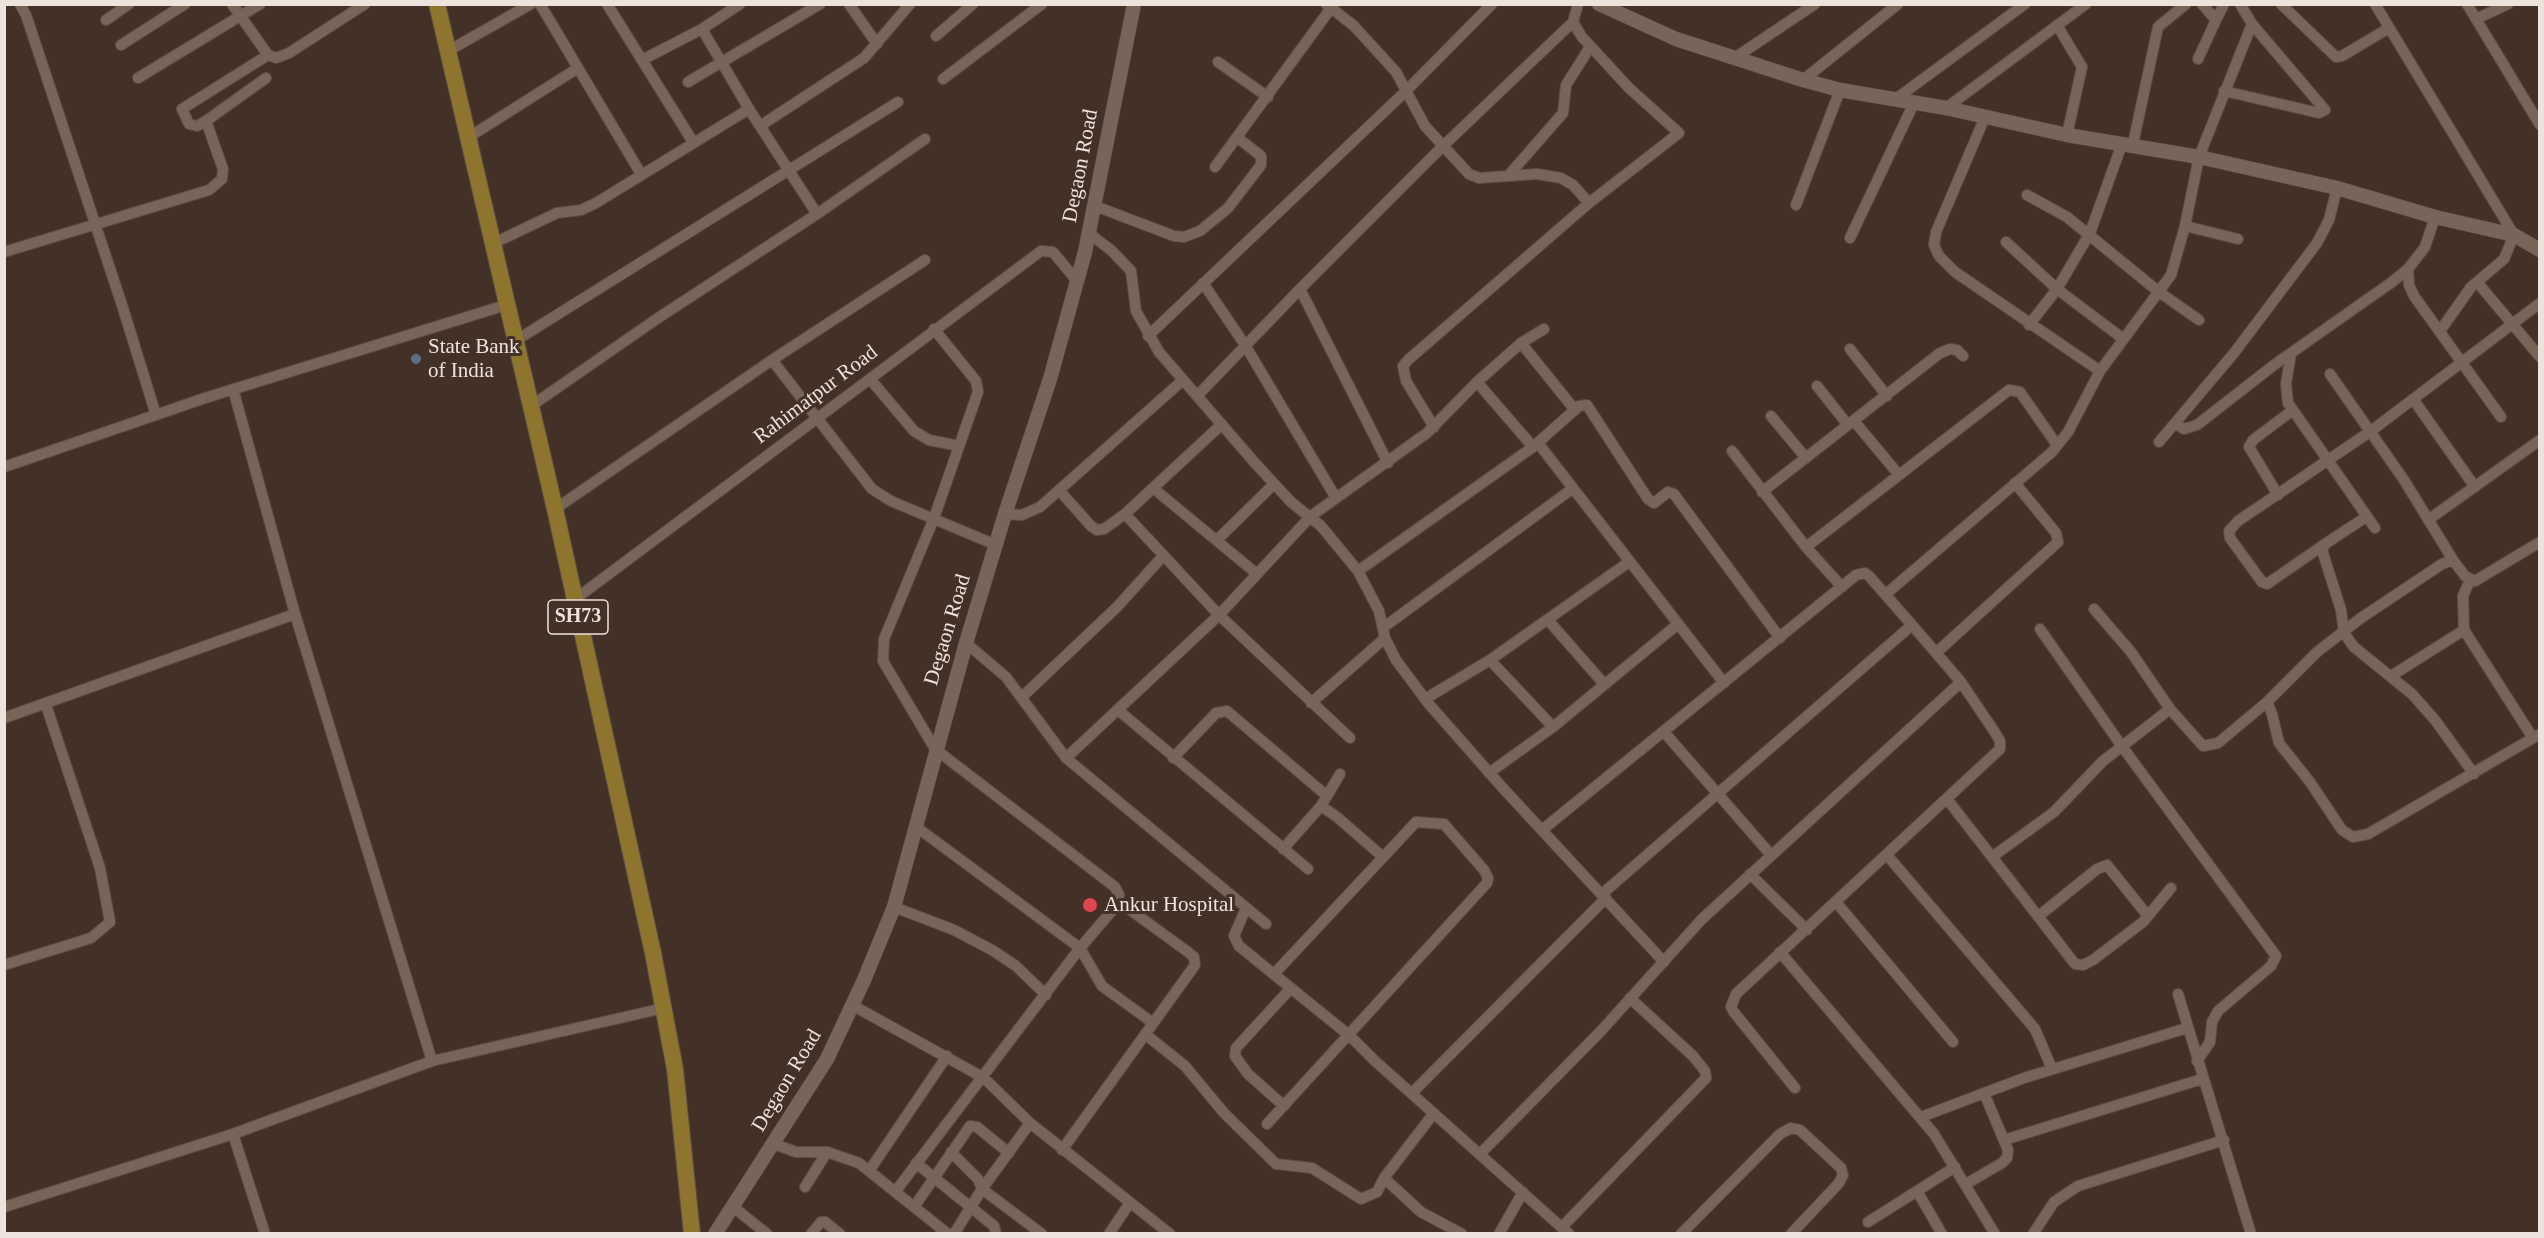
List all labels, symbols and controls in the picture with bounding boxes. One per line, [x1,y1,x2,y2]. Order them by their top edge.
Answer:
street label: Degaon Road [1058,107,1104,225]
place label: State Bank of India [428,334,520,384]
street label: Rahimatpur Road [749,340,883,450]
marker: State Bank of India [409,352,423,366]
street label: Degaon Road [919,571,977,689]
road number: SH73 [548,600,608,634]
place label: Ankur Hospital [1104,892,1234,918]
marker: Ankur Hospital [1081,896,1099,914]
street label: Degaon Road [747,1025,827,1137]

